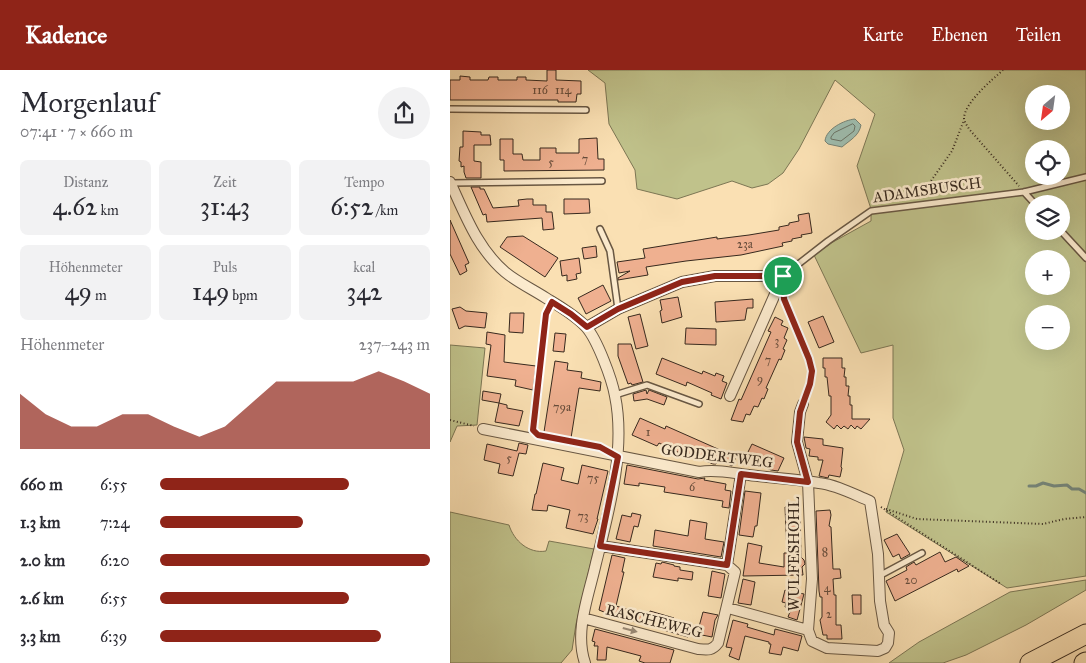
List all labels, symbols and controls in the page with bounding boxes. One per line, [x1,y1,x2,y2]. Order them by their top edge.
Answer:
text: Kadence [25,20,107,50]
text: Karte [863,24,904,46]
text: Ebenen [932,24,988,46]
text: Teilen [1016,24,1061,46]
house number: 116 [532,83,549,97]
house number: 114 [555,83,571,97]
text: Morgenlauf [20,85,157,120]
north arrow [1025,85,1070,130]
map controls [1025,85,1070,350]
button: share [378,87,430,139]
text: 07:41 · 7 × 660 m [20,122,133,141]
button: locate [1025,140,1070,185]
house number: 7 [582,152,588,166]
house number: 5 [548,155,554,169]
street label: ADAMSBUSCH [871,173,982,207]
text: Distanz [63,174,108,191]
text: Zeit [213,174,237,191]
text: Tempo [344,174,384,191]
text: 4.62 [53,191,97,222]
text: 31:43 [200,191,250,222]
text: 6:52 [330,191,373,222]
button: layers [1025,195,1070,240]
text: km [97,202,119,219]
text: /km [373,202,398,219]
house number: 23a [737,237,754,251]
button: + [1025,250,1070,295]
pin [762,255,804,297]
text: Höhenmeter [49,259,123,276]
text: Puls [213,259,237,276]
text: kcal [353,259,375,276]
icon: arrive [769,262,797,290]
text: 49 [65,276,92,307]
text: 149 [192,276,229,307]
text: 342 [346,276,382,307]
text: m [92,287,107,304]
text: bpm [229,287,258,304]
button: − [1025,305,1070,350]
house number: 3 [775,334,780,348]
text: Höhenmeter [20,335,104,354]
text: 237–243 m [359,335,430,354]
house number: 7 [765,353,771,367]
house number: 9 [757,372,763,386]
house number: 79a [553,400,572,414]
house number: 1 [646,425,651,439]
street label: GODDERTWEG [660,440,774,472]
house number: 5 [506,451,512,465]
house number: 75 [587,471,599,485]
text: 660 m [20,475,63,494]
text: 6:55 [100,475,127,494]
house number: 6 [689,480,696,494]
street label: WULFESHOHL [785,497,803,611]
house number: 73 [577,509,589,523]
text: 1.3 km [20,513,60,532]
text: 7:24 [100,513,129,532]
house number: 8 [822,545,828,559]
text: 2.0 km [20,551,65,570]
text: 6:20 [100,551,129,570]
house number: 20 [905,573,917,587]
house number: 4 [824,581,831,595]
text: 2.6 km [20,589,64,608]
text: 6:55 [100,589,127,608]
street label: RASCHEWEG [604,600,704,642]
house number: 2 [826,607,832,621]
text: 3.3 km [20,627,60,646]
text: 6:39 [100,627,127,646]
one-way arrow [623,627,638,635]

